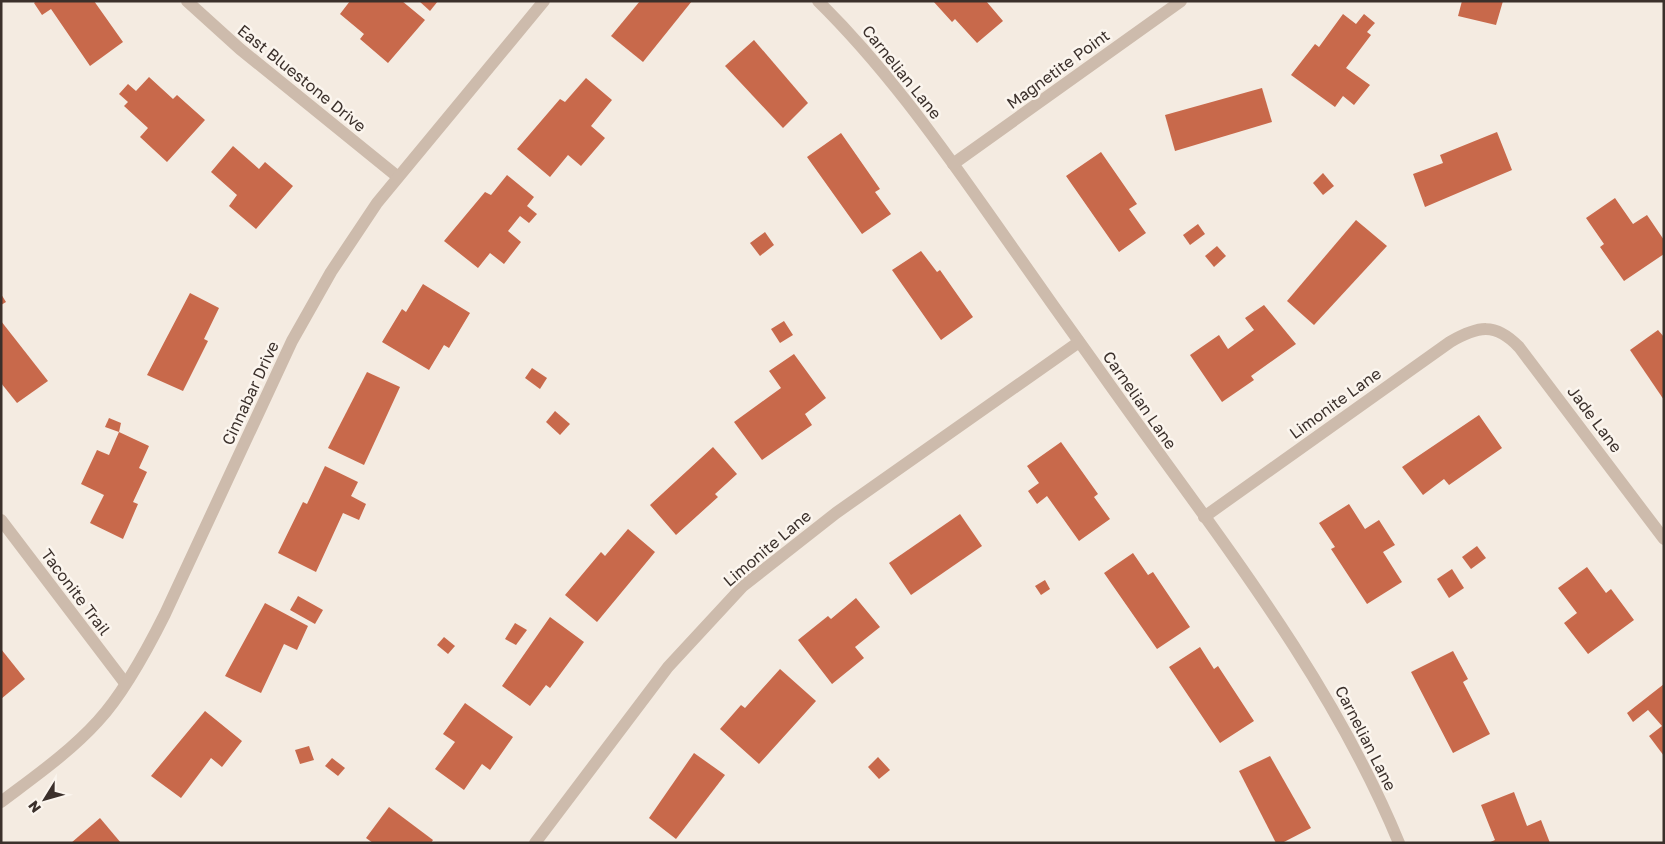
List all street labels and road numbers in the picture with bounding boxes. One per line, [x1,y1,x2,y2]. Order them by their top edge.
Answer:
street label: East Bluestone Drive [234,20,370,136]
street label: Carnelian Lane [858,21,946,123]
street label: Magnetite Point [1003,25,1113,113]
street label: Cinnabar Drive [217,338,283,448]
street label: Carnelian Lane [1099,347,1181,453]
street label: Limonite Lane [1285,363,1385,443]
street label: Jade Lane [1563,382,1627,456]
street label: Limonite Lane [719,505,815,591]
street label: Taconite Trail [37,545,115,639]
street label: Carnelian Lane [1331,682,1401,794]

